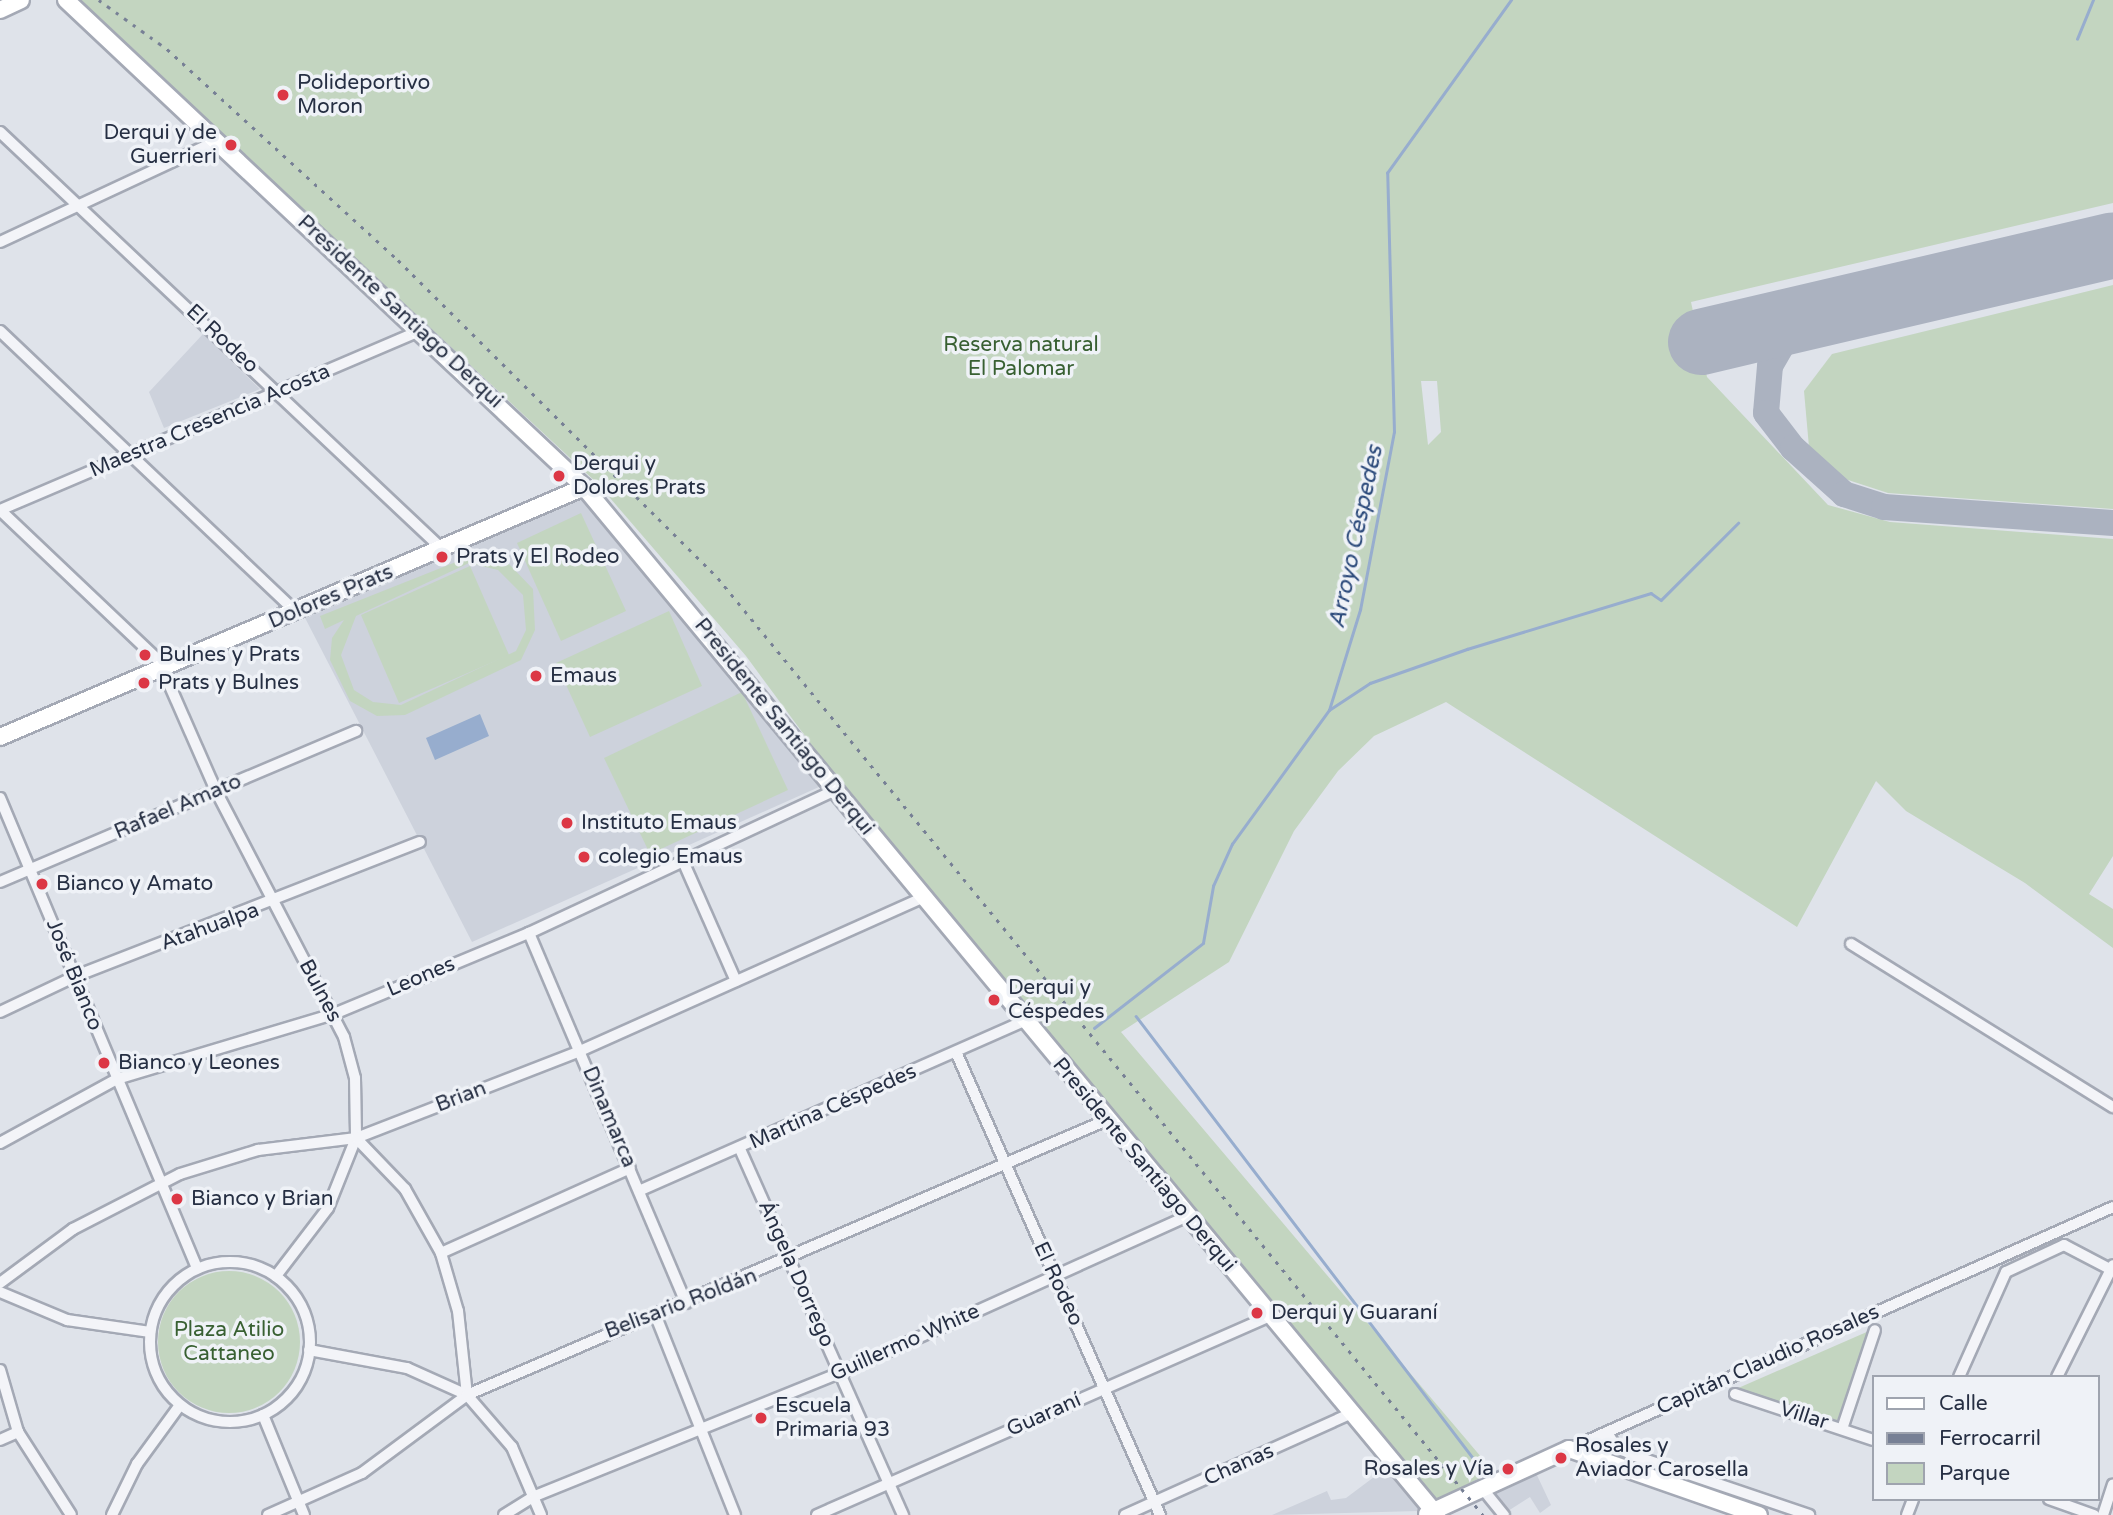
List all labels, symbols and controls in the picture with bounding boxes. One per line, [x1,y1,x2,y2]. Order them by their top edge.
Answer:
place label: Polideportivo Moron [297,70,430,120]
marker: Polideportivo Moron [275,87,291,103]
place label: Derqui y de Guerrieri [103,120,217,170]
marker: Derqui y de Guerrieri [223,137,239,153]
street label: Presidente Santiago Derqui [292,210,508,414]
street label: El Rodeo [181,299,263,379]
park label: Reserva natural El Palomar [943,332,1099,382]
street label: Maestra Cresencia Acosta [86,359,334,483]
water label: Arroyo Céspedes [1323,443,1389,631]
place label: Derqui y Dolores Prats [573,451,706,501]
marker: Derqui y Dolores Prats [551,468,567,484]
place label: Prats y El Rodeo [456,544,620,570]
marker: Prats y El Rodeo [434,549,450,565]
street label: Dolores Prats [265,559,397,635]
street label: Presidente Santiago Derqui [689,613,879,841]
place label: Bulnes y Prats [159,642,300,668]
marker: Bulnes y Prats [137,647,153,663]
place label: Emaus [550,663,617,689]
marker: Emaus [528,668,544,684]
place label: Prats y Bulnes [158,670,299,696]
marker: Prats y Bulnes [136,675,152,691]
street label: Rafael Amato [111,769,245,845]
place label: Instituto Emaus [581,810,737,836]
marker: Instituto Emaus [559,815,575,831]
place label: colegio Emaus [598,844,743,870]
marker: colegio Emaus [576,849,592,865]
place label: Bianco y Amato [56,871,213,897]
marker: Bianco y Amato [34,876,50,892]
street label: Atahualpa [157,898,263,956]
street label: José Bianco [40,916,108,1034]
street label: Leones [383,951,459,1003]
street label: Bulnes [293,955,347,1027]
place label: Derqui y Céspedes [1008,975,1105,1025]
marker: Derqui y Céspedes [986,992,1002,1008]
place label: Bianco y Leones [118,1050,280,1076]
street label: Presidente Santiago Derqui [1047,1053,1241,1277]
marker: Bianco y Leones [96,1055,112,1071]
street label: Martina Céspedes [746,1059,920,1155]
street label: Dinamarca [576,1063,642,1171]
street label: Brian [432,1076,490,1118]
place label: Bianco y Brian [191,1186,334,1212]
marker: Bianco y Brian [169,1191,185,1207]
street label: Ángela Dorrego [752,1197,840,1351]
street label: El Rodeo [1028,1238,1088,1330]
street label: Belisario Roldán [601,1263,761,1345]
street label: Guillermo White [826,1299,984,1387]
place label: Derqui y Guaraní [1271,1300,1438,1326]
street label: Capitán Claudio Rosales [1653,1300,1883,1420]
marker: Derqui y Guaraní [1249,1305,1265,1321]
park label: Plaza Atilio Cattaneo [174,1317,284,1367]
legend [1871,1375,2099,1501]
street label: Guaraní [1003,1388,1085,1442]
text: Calle [1939,1391,1988,1416]
place label: Escuela Primaria 93 [775,1393,890,1443]
street label: Villar [1776,1396,1832,1436]
marker: Escuela Primaria 93 [753,1410,769,1426]
text: Ferrocarril [1939,1426,2041,1451]
place label: Rosales y Aviador Carosella [1575,1433,1749,1483]
street label: Chanas [1200,1438,1278,1492]
marker: Rosales y Aviador Carosella [1553,1450,1569,1466]
place label: Rosales y Vía [1364,1456,1494,1482]
marker: Rosales y Vía [1500,1461,1516,1477]
text: Parque [1939,1461,2010,1486]

